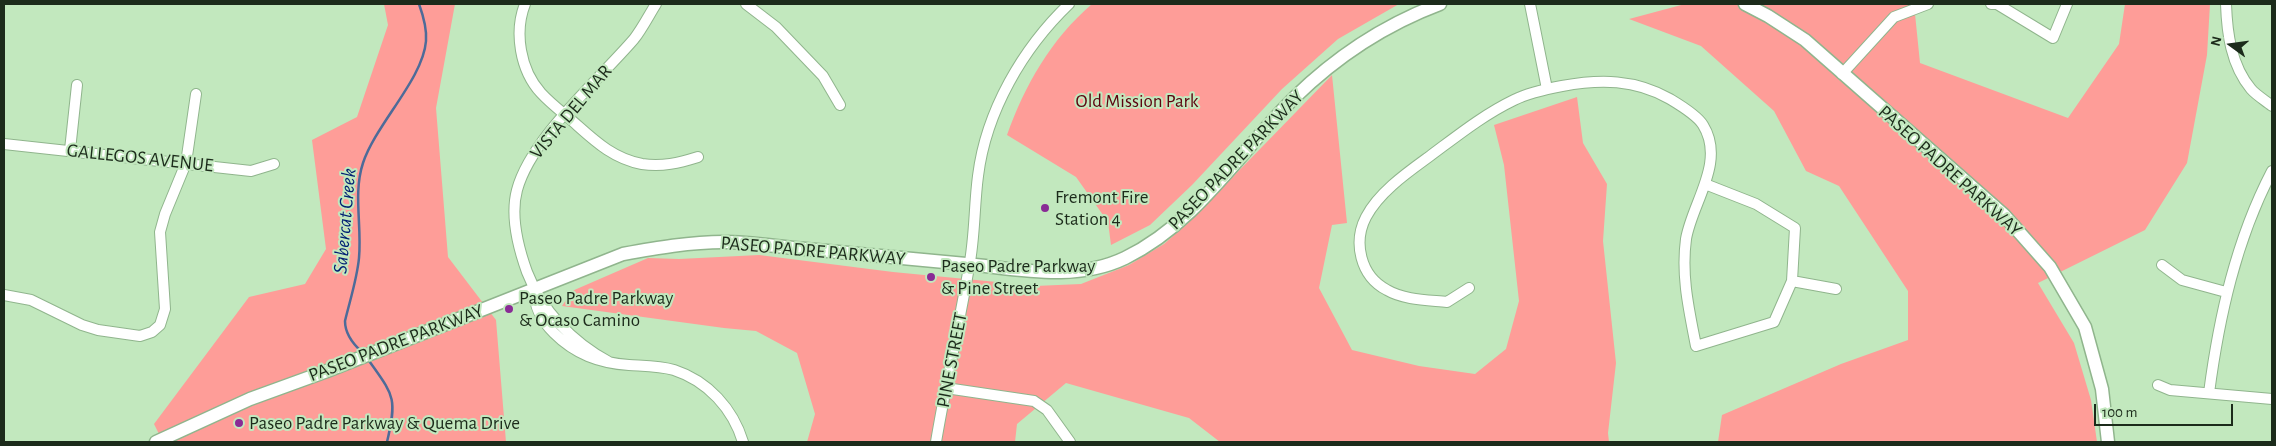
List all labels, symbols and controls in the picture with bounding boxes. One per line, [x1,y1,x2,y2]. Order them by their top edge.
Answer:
north arrow [2206,20,2256,70]
text: N [2208,35,2224,48]
street label: VISTA DEL MAR [525,60,617,164]
street label: PASEO PADRE PARKWAY [1163,85,1309,235]
park label: Old Mission Park [1076,90,1198,112]
street label: PASEO PADRE PARKWAY [1873,100,2027,242]
street label: GALLEGOS AVENUE [66,139,214,177]
water label: Sabercat Creek [328,167,362,275]
place label: Fremont Fire Station 4 [1055,186,1148,230]
marker: Fremont Fire Station 4 [1039,202,1051,214]
street label: PASEO PADRE PARKWAY [720,232,906,270]
place label: Paseo Padre Parkway & Pine Street [941,255,1095,299]
marker: Paseo Padre Parkway & Pine Street [925,271,937,283]
place label: Paseo Padre Parkway & Ocaso Camino [519,287,673,331]
street label: PASEO PADRE PARKWAY [305,299,487,387]
marker: Paseo Padre Parkway & Ocaso Camino [503,303,515,315]
street label: PINE STREET [932,311,972,409]
scale bar [2096,394,2235,426]
text: 100 m [2102,405,2137,420]
place label: Paseo Padre Parkway & Quema Drive [249,412,520,434]
marker: Paseo Padre Parkway & Quema Drive [233,417,245,429]

